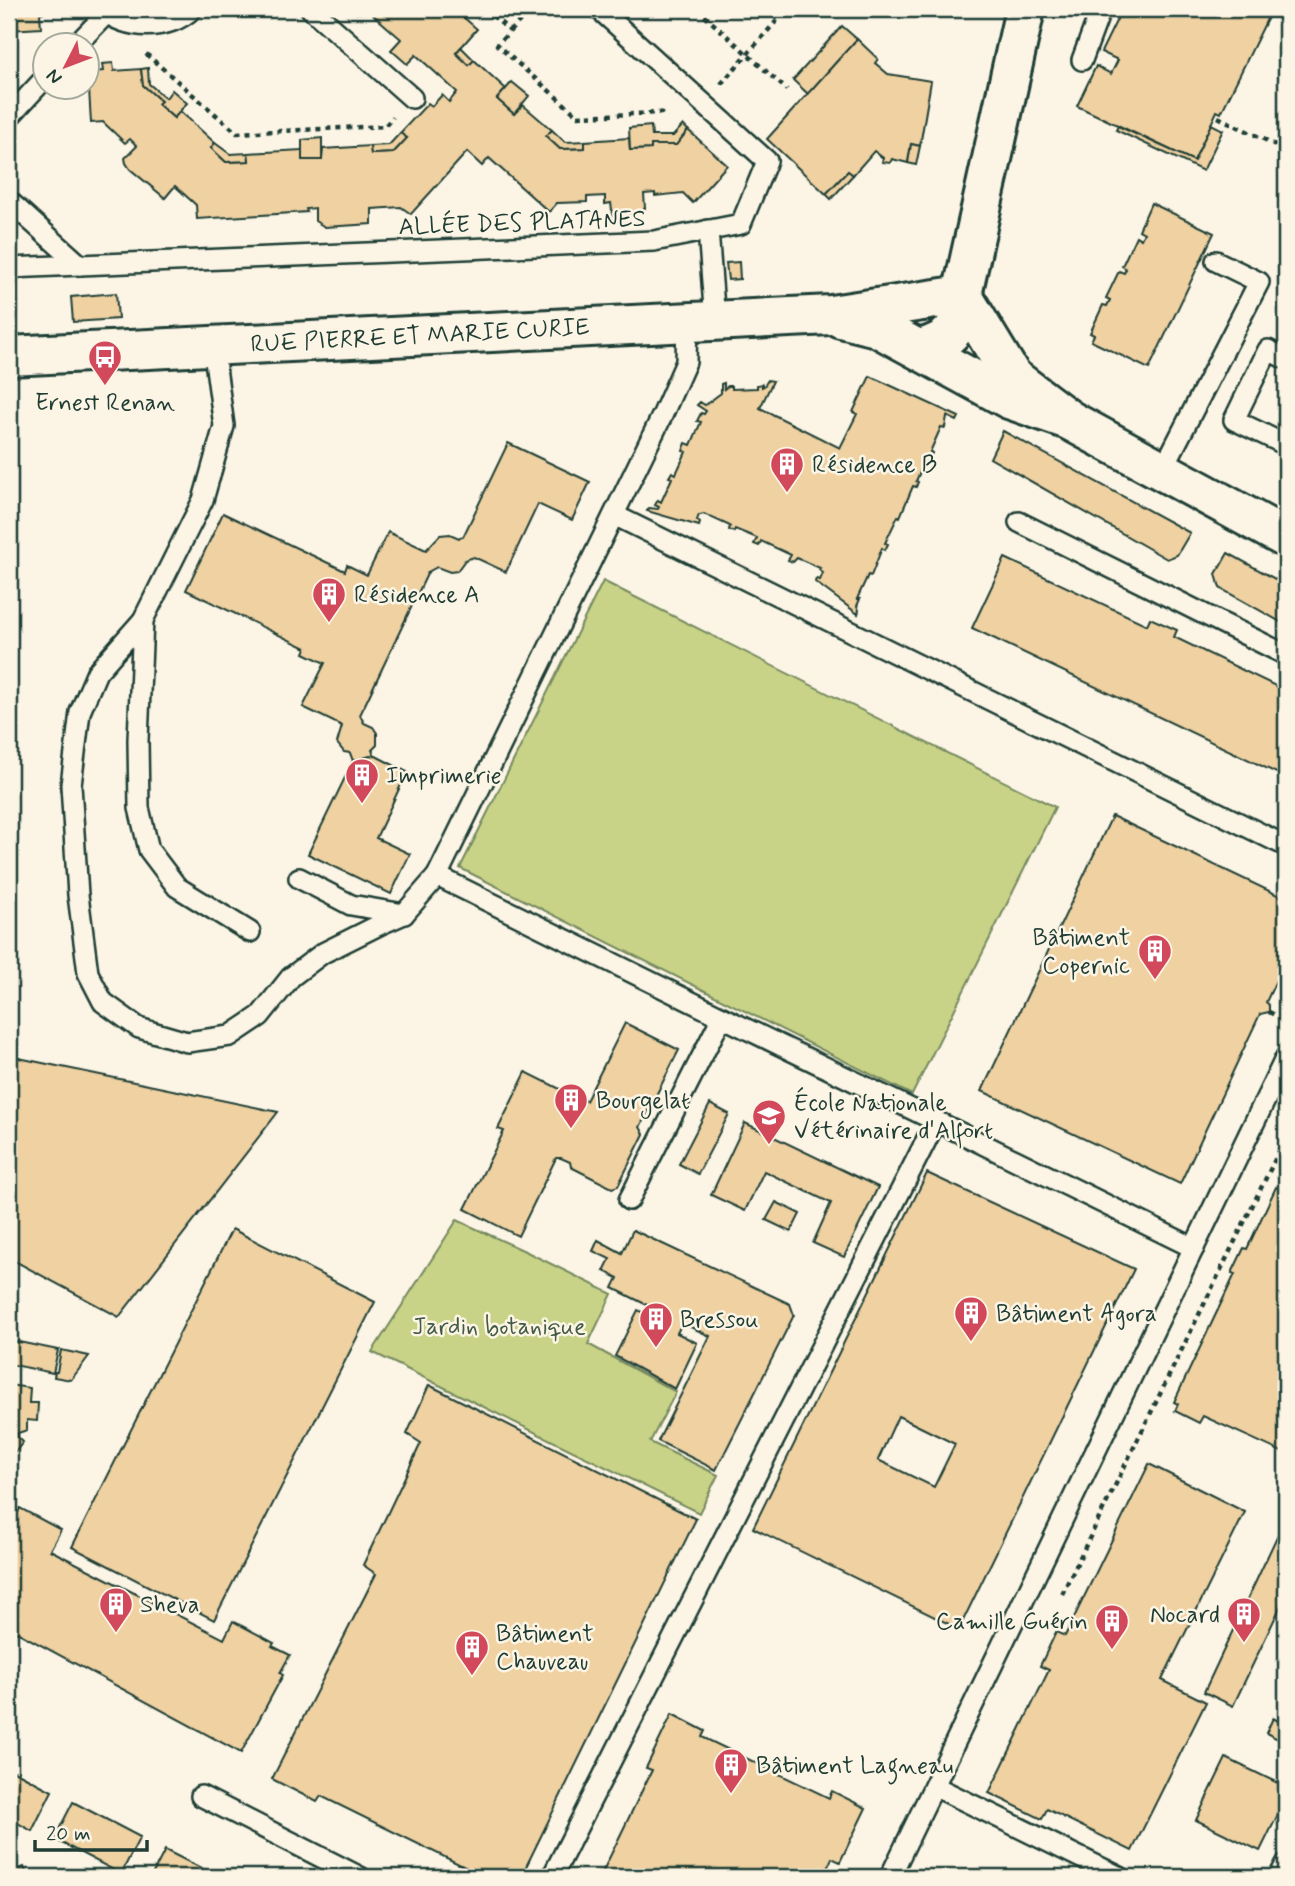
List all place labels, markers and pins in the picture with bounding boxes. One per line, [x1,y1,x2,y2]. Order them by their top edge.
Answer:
bus stop icon: Ernest Renan [86,338,124,387]
place label: Ernest Renan [35,388,175,419]
building icon: Résidence B [768,445,806,494]
place label: Résidence B [812,450,937,481]
building icon: Résidence A [310,575,348,624]
place label: Résidence A [354,580,480,611]
building icon: Imprimerie [343,756,381,805]
place label: Imprimerie [386,761,502,792]
place label: Bâtiment Copernic [1032,923,1130,982]
building icon: Bâtiment Copernic [1136,932,1174,981]
building icon: Bourgelat [552,1081,590,1130]
place label: Bourgelat [596,1086,690,1119]
place label: École Nationale Vétérinaire d'Alfort [794,1086,993,1149]
school or university icon: École Nationale Vétérinaire d'Alfort [750,1097,788,1146]
building icon: Bâtiment Agora [952,1294,990,1343]
place label: Bâtiment Agora [996,1299,1157,1330]
building icon: Bressou [637,1300,675,1349]
place label: Bressou [680,1305,758,1336]
building icon: Sheva [97,1585,135,1634]
place label: Sheva [140,1590,199,1621]
building icon: Nocard [1225,1595,1263,1644]
place label: Nocard [1150,1600,1220,1631]
building icon: Camille Guérin [1093,1602,1131,1651]
place label: Camille Guérin [936,1607,1088,1638]
place label: Bâtiment Chauveau [496,1619,594,1678]
building icon: Bâtiment Chauveau [453,1628,491,1677]
building icon: Bâtiment Lagneau [712,1746,750,1795]
place label: Bâtiment Lagneau [756,1751,953,1785]

